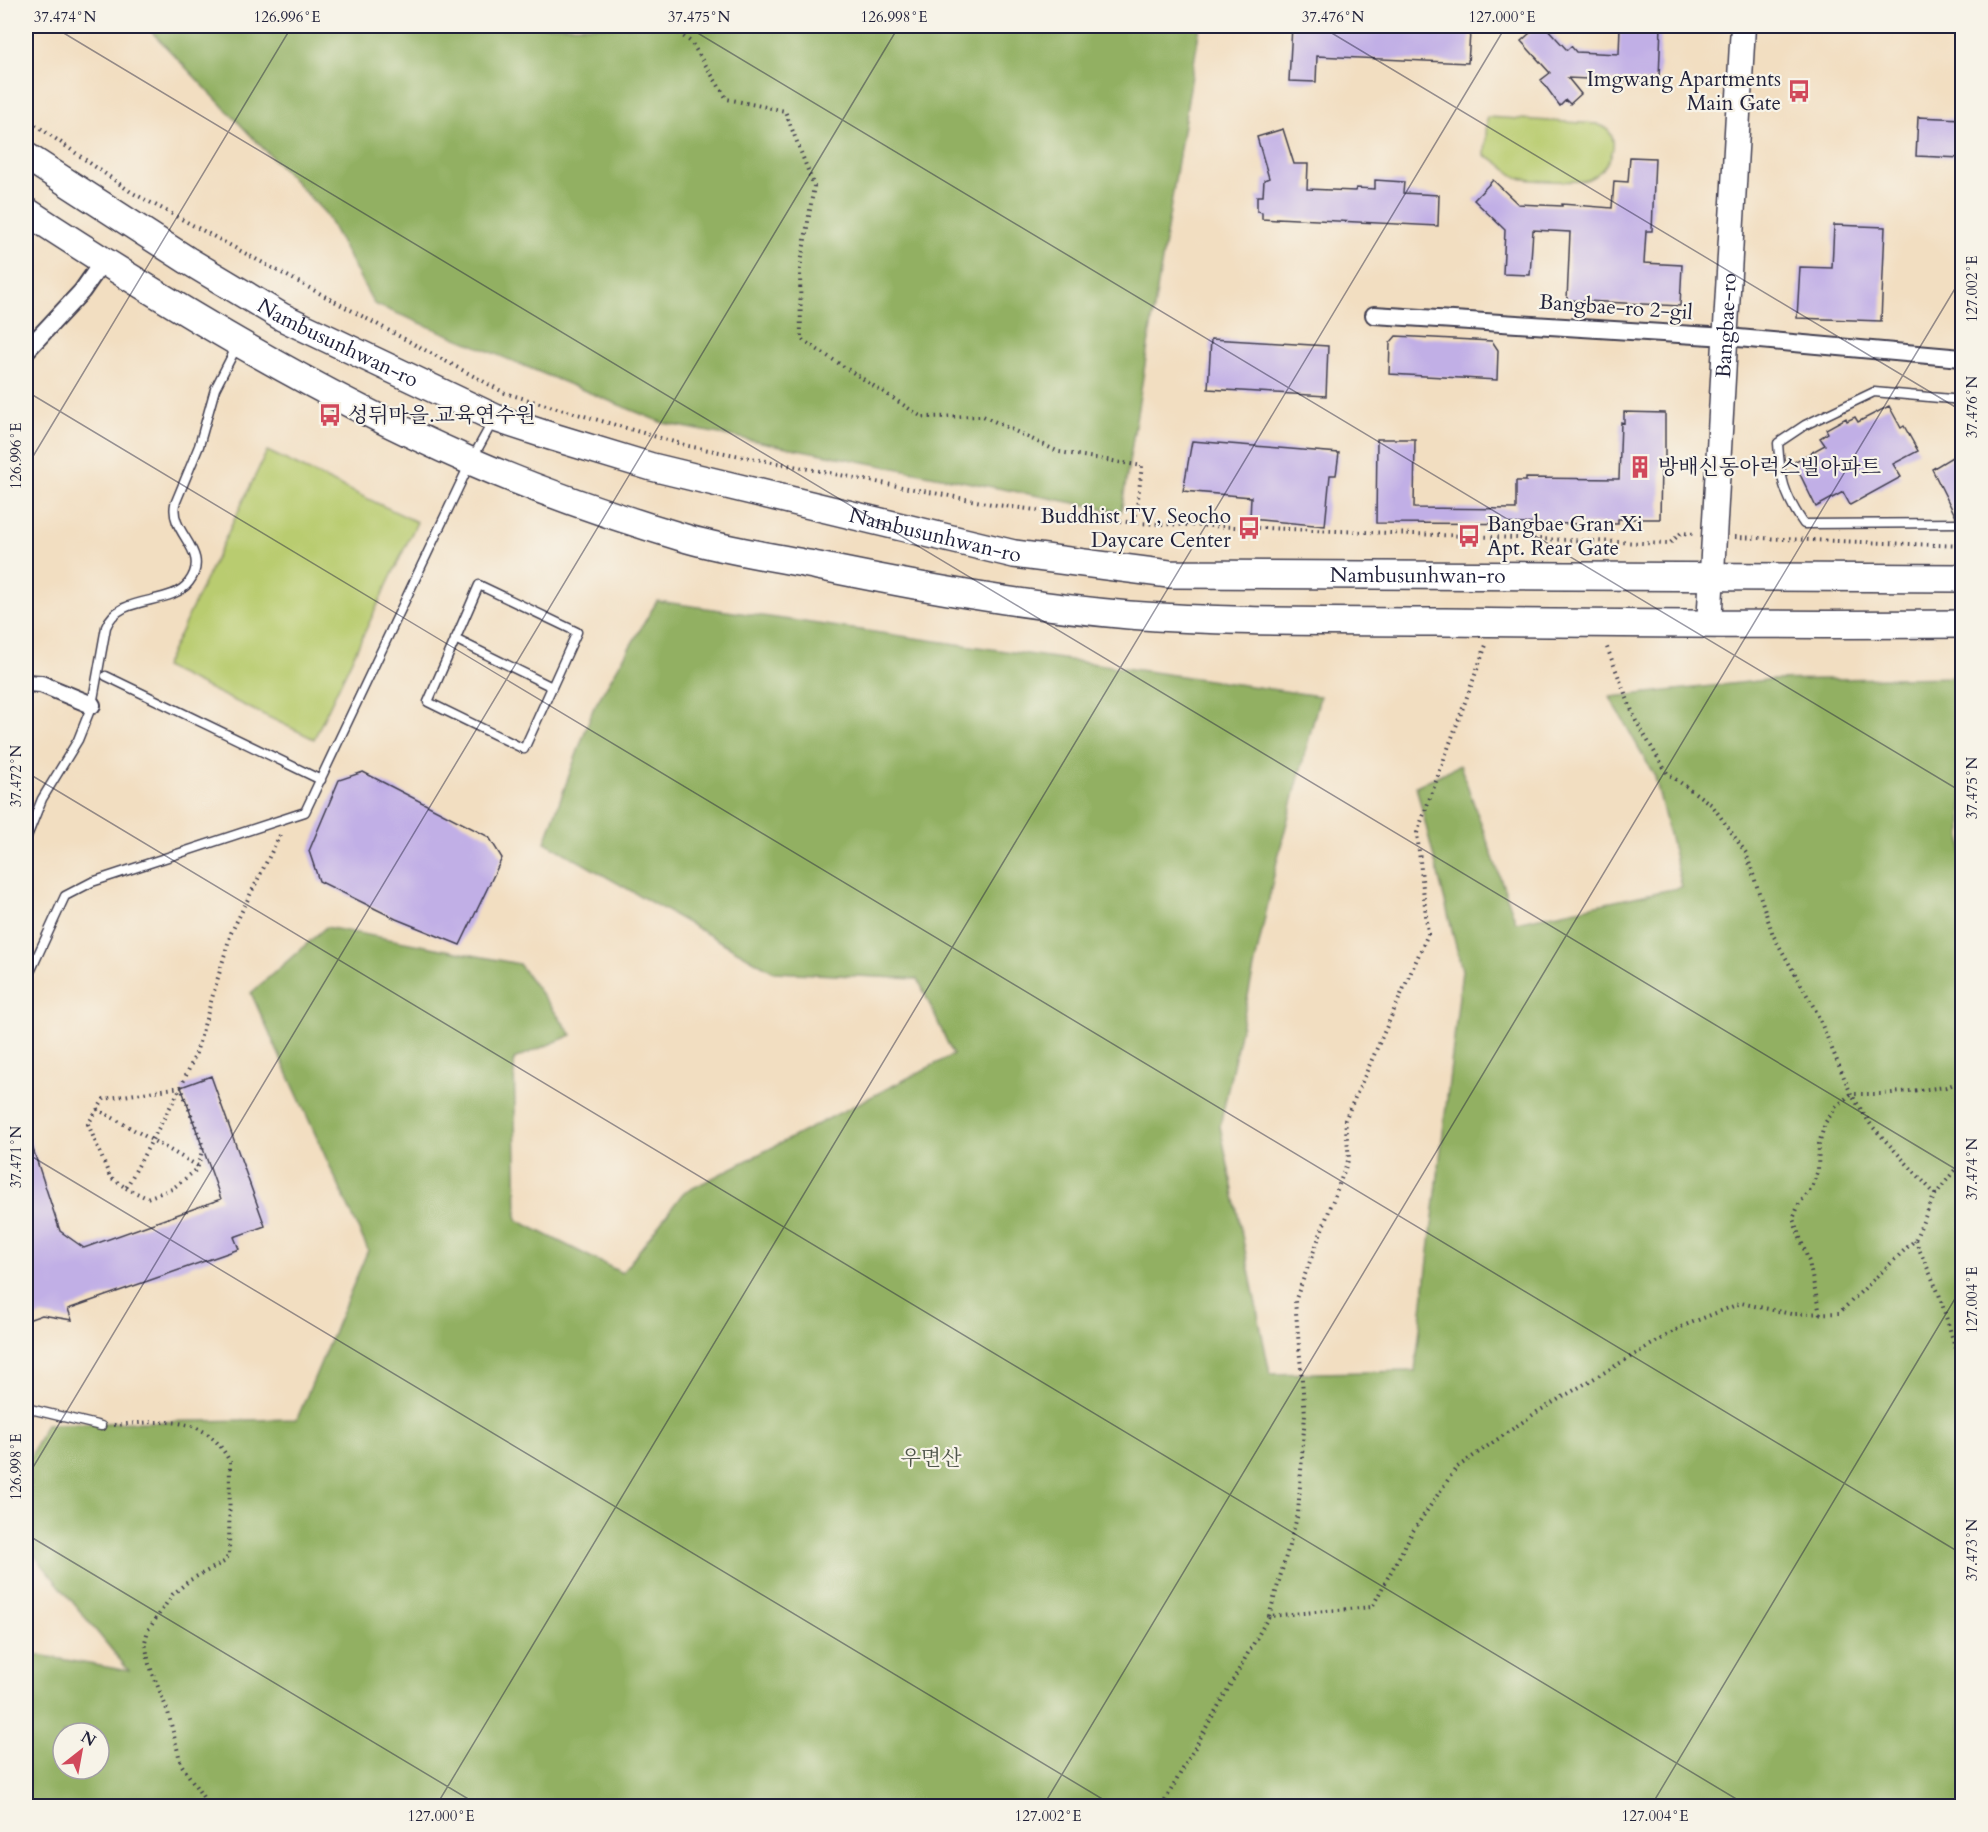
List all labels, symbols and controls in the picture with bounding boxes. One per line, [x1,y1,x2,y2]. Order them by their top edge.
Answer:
text: 37.474°N [34,7,97,27]
text: 126.996°E [254,7,320,27]
text: 37.475°N [668,7,731,27]
text: 126.998°E [861,7,927,27]
text: 37.476°N [1302,7,1365,27]
text: 127.000°E [1469,7,1535,27]
place label: Imgwang Apartments Main Gate [1587,65,1781,118]
bus stop icon: Imgwang Apartments Main Gate [1786,78,1812,104]
text: 127.002°E [1962,256,1982,322]
street label: Bangbae-ro [1709,272,1744,379]
street label: Bangbae-ro 2-gil [1538,288,1694,327]
street label: Nambusunhwan-ro [252,291,423,395]
text: 37.476°N [1962,375,1982,438]
place label: 성뒤마을.교육연수원 [348,401,536,430]
bus stop icon: 성뒤마을.교육연수원 [317,402,343,428]
text: 126.996°E [6,423,26,489]
place label: 방배신동아럭스빌아파트 [1658,453,1881,482]
building icon: 방배신동아럭스빌아파트 [1627,454,1653,480]
street label: Nambusunhwan-ro [846,501,1023,570]
place label: Buddhist TV, Seocho Daycare Center [1040,502,1231,555]
place label: Bangbae Gran Xi Apt. Rear Gate [1487,510,1643,563]
bus stop icon: Buddhist TV, Seocho Daycare Center [1236,515,1262,541]
bus stop icon: Bangbae Gran Xi Apt. Rear Gate [1456,523,1482,549]
street label: Nambusunhwan-ro [1330,561,1506,591]
text: 37.472°N [6,744,26,807]
text: 37.475°N [1962,756,1982,819]
text: 37.471°N [6,1125,26,1188]
text: 37.474°N [1962,1137,1982,1200]
text: 127.004°E [1962,1267,1982,1333]
text: 126.998°E [6,1434,26,1500]
park label: 우면산 [901,1444,962,1473]
text: 37.473°N [1962,1518,1982,1581]
north arrow [51,1721,111,1781]
text: N [77,1726,100,1752]
text: 127.000°E [408,1806,474,1826]
text: 127.002°E [1015,1806,1081,1826]
text: 127.004°E [1622,1806,1688,1826]

